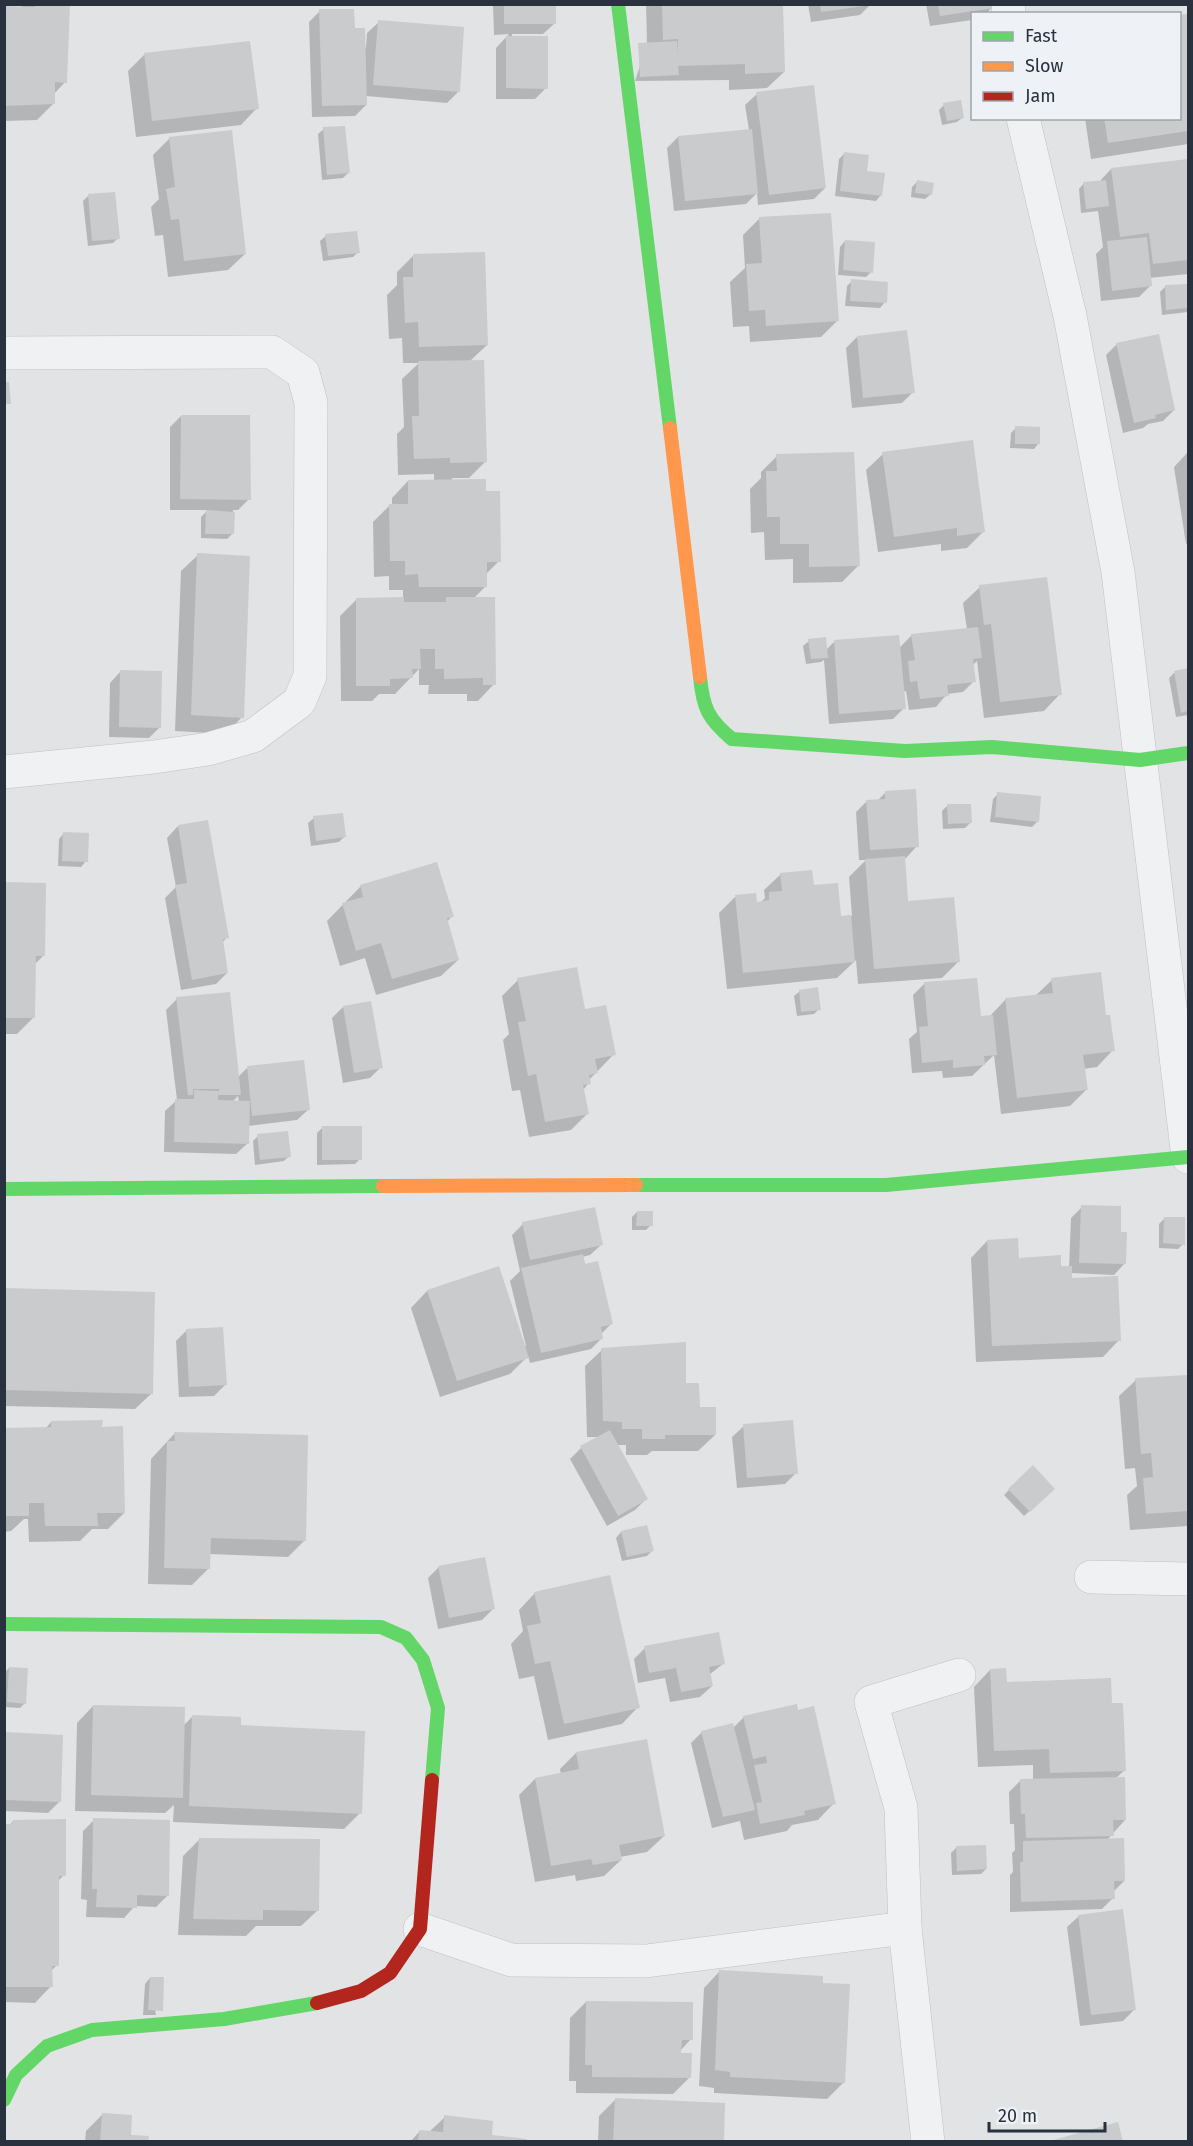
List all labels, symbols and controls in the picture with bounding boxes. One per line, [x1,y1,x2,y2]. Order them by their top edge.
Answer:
legend [971,12,1181,120]
text: Fast [1025,25,1058,47]
text: Slow [1025,55,1064,77]
text: Jam [1025,85,1056,107]
scale bar [989,2095,1104,2133]
text: 20 m [998,2105,1037,2127]

